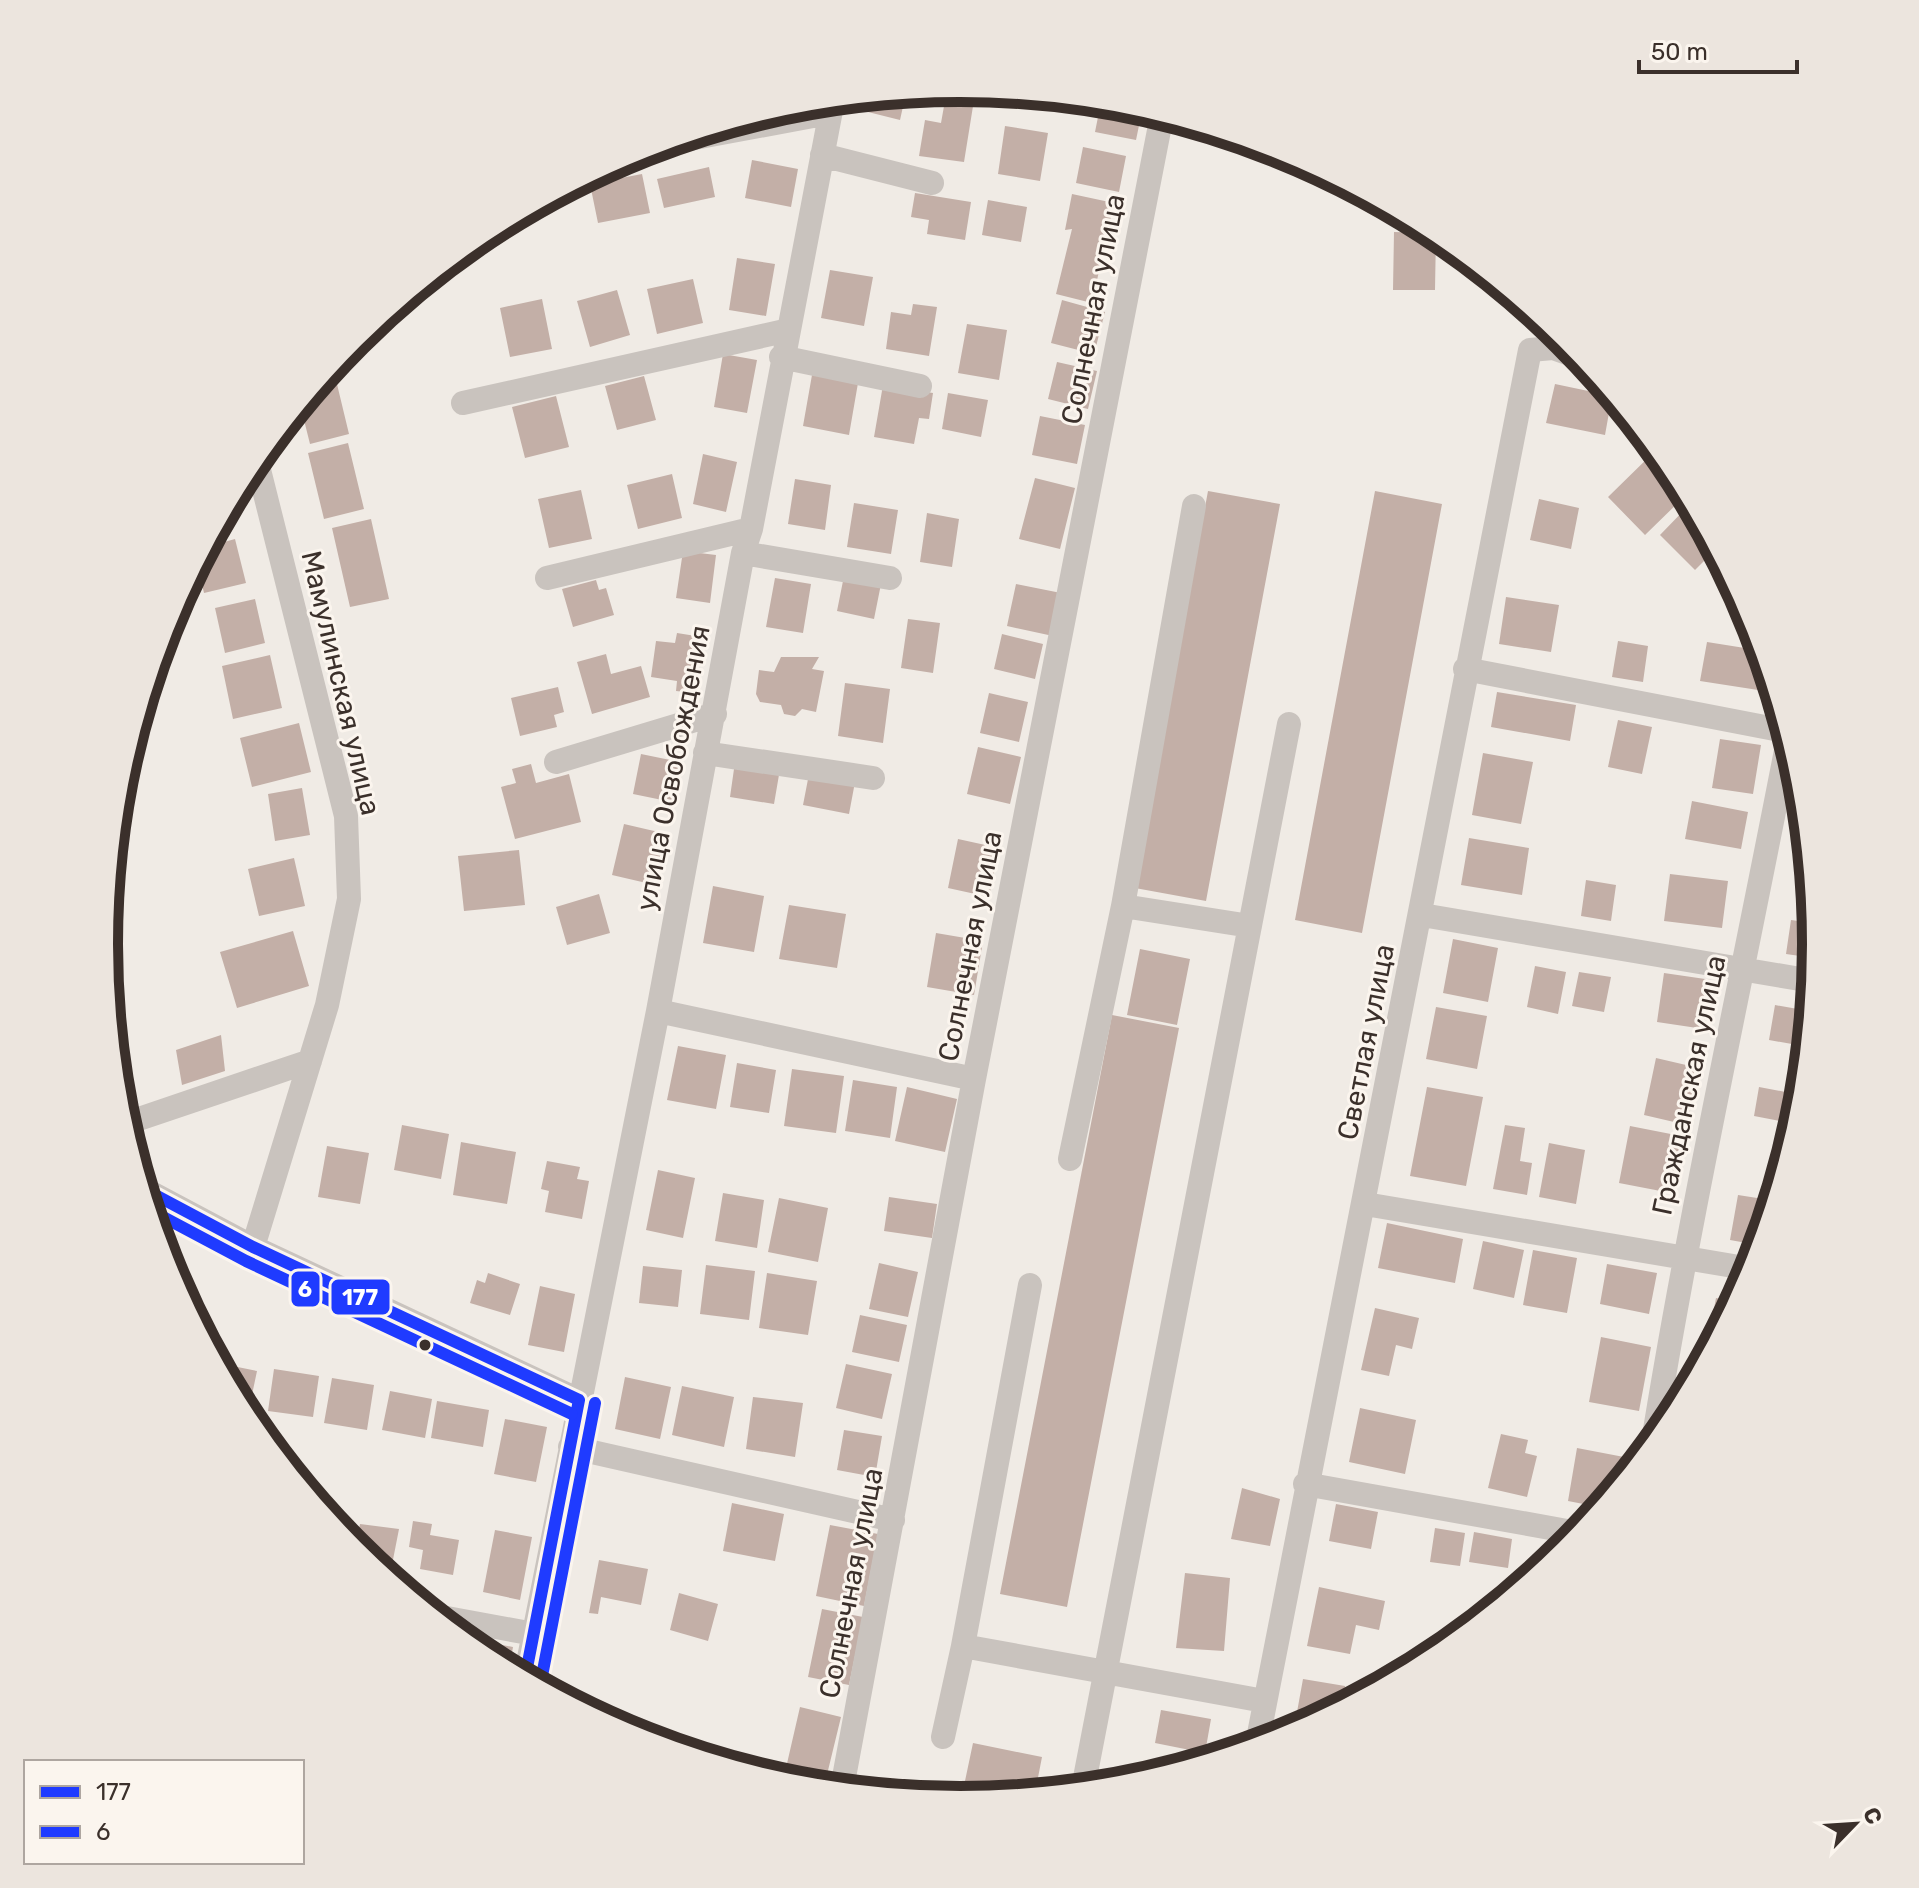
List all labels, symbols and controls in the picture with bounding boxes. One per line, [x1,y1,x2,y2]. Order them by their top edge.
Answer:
scale bar [1639,24,1797,74]
text: 50 m [1651,38,1708,66]
street label: Солнечная улица [1054,191,1132,427]
street label: Мамулинская улица [295,548,387,818]
street label: улица Освобождения [629,622,717,914]
street label: Солнечная улица [931,828,1009,1064]
street label: Светлая улица [1331,941,1401,1143]
street label: Гражданская улица [1645,952,1733,1218]
line badge: 6 [290,1270,321,1308]
text: 6 [298,1276,312,1303]
line badge: 177 [330,1278,391,1316]
text: 177 [342,1284,378,1311]
unlabelled marker [417,1337,433,1353]
street label: Солнечная улица [812,1465,890,1701]
legend [24,1760,304,1864]
text: 177 [96,1778,131,1806]
north arrow [1815,1784,1895,1864]
text: С [1857,1803,1888,1828]
text: 6 [96,1818,110,1846]

